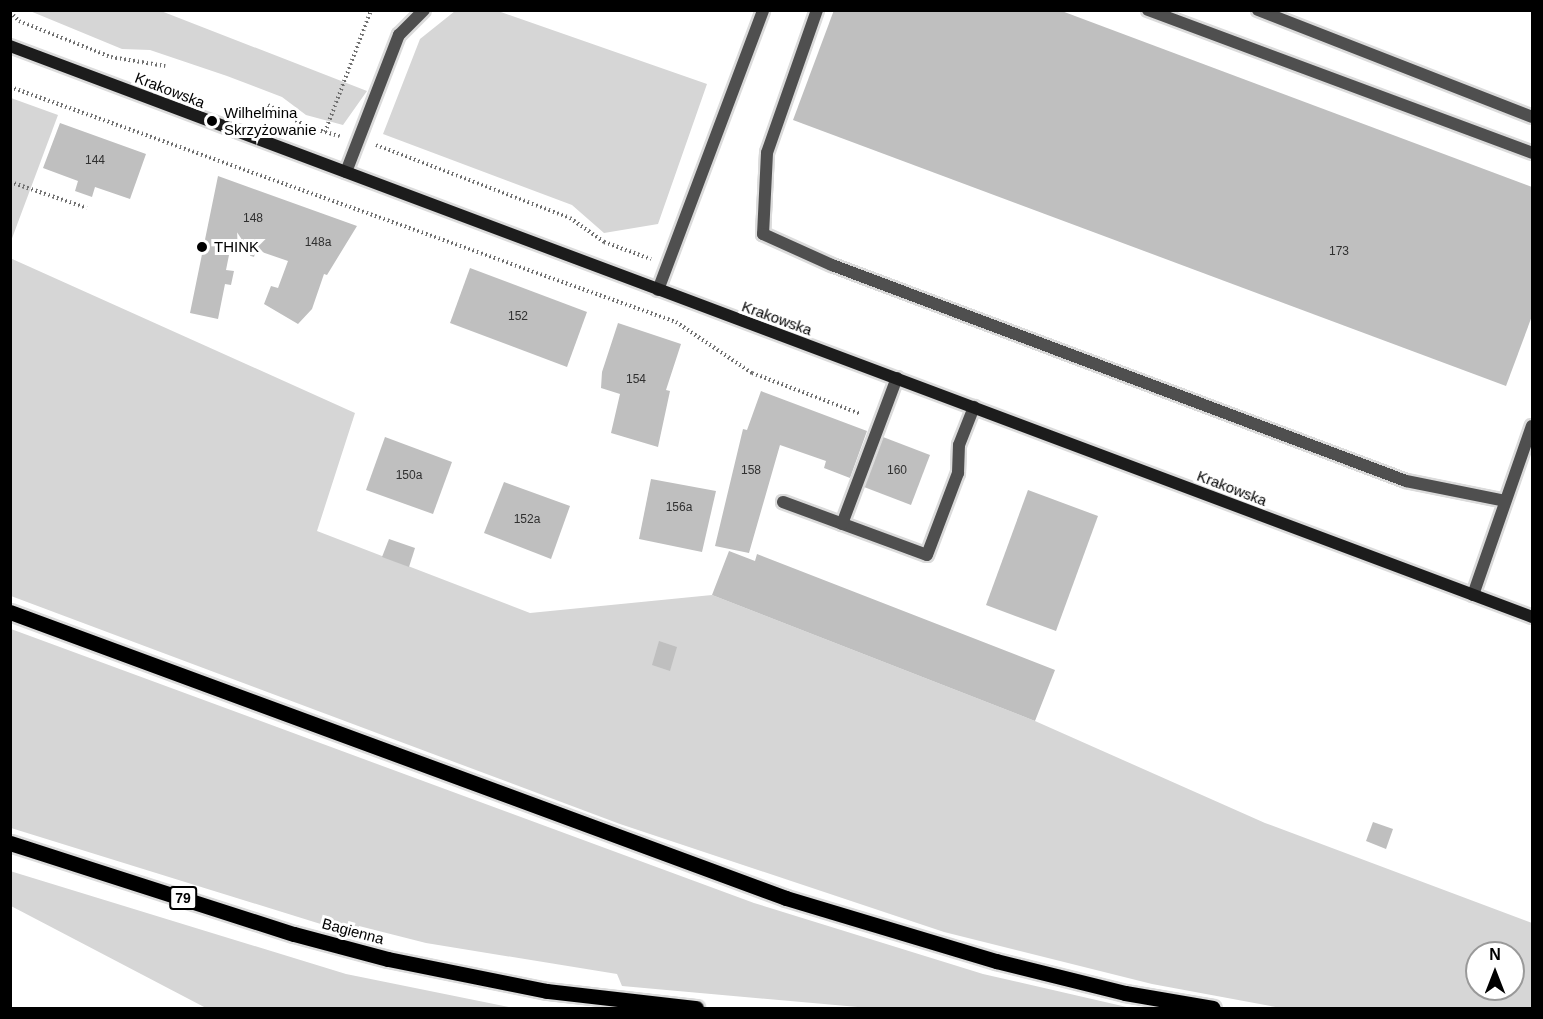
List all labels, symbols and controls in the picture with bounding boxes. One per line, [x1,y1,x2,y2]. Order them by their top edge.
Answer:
street label: Krakowska [133,68,207,112]
place label: Wilhelmina Skrzyżowanie [224,103,317,138]
marker: Wilhelmina Skrzyżowanie [205,114,219,128]
house number: 144 [85,154,105,168]
house number: 148 [243,212,263,226]
house number: 148a [305,236,331,250]
place label: THINK [214,238,259,256]
marker: THINK [195,240,209,254]
house number: 173 [1329,245,1349,259]
street label: Krakowska [739,297,815,339]
house number: 152 [508,310,528,324]
house number: 154 [626,373,646,387]
house number: 158 [741,464,761,478]
house number: 160 [887,464,907,478]
street label: Krakowska [1195,466,1269,510]
house number: 150a [396,469,422,483]
house number: 156a [666,501,692,515]
house number: 152a [514,513,540,527]
road number: 79 [168,887,198,909]
street label: Bagienna [320,914,386,948]
north arrow [1465,941,1525,1001]
text: N [1489,946,1501,963]

